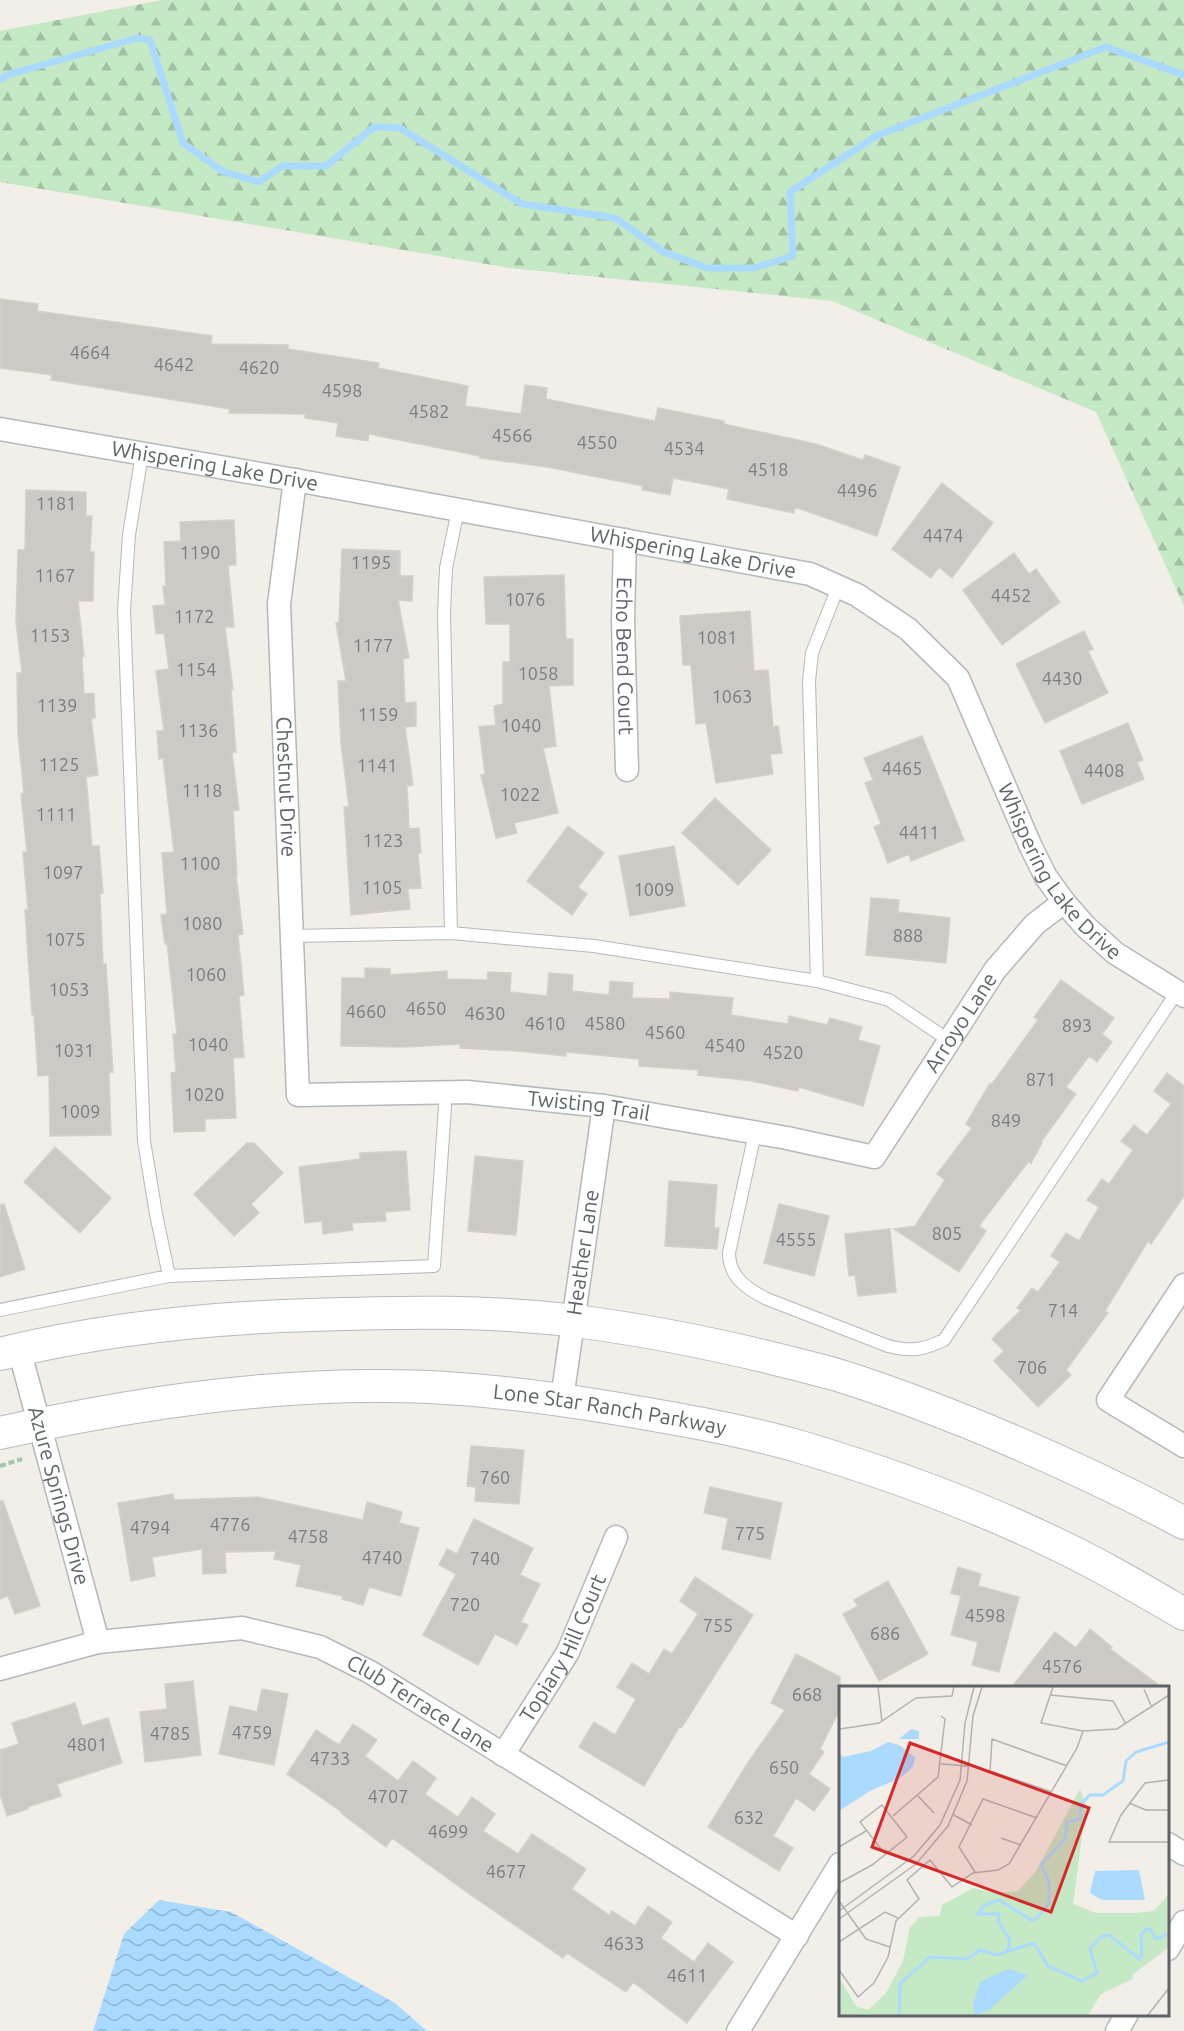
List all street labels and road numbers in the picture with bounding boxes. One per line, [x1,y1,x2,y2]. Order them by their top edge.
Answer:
street label: Whispering Lake Drive [110,435,320,495]
street label: Whispering Lake Drive [588,521,798,582]
street label: Echo Bend Court [612,577,639,735]
street label: Chestnut Drive [272,716,302,858]
street label: Whispering Lake Drive [994,779,1127,964]
street label: Arroyo Lane [919,968,1001,1077]
street label: Twisting Trail [526,1085,652,1125]
street label: Heather Lane [561,1188,603,1317]
street label: Lone Star Ranch Parkway [492,1379,729,1439]
street label: Azure Springs Drive [24,1404,95,1587]
street label: Topiary Hill Court [514,1570,610,1726]
street label: Club Terrace Lane [343,1649,499,1757]

